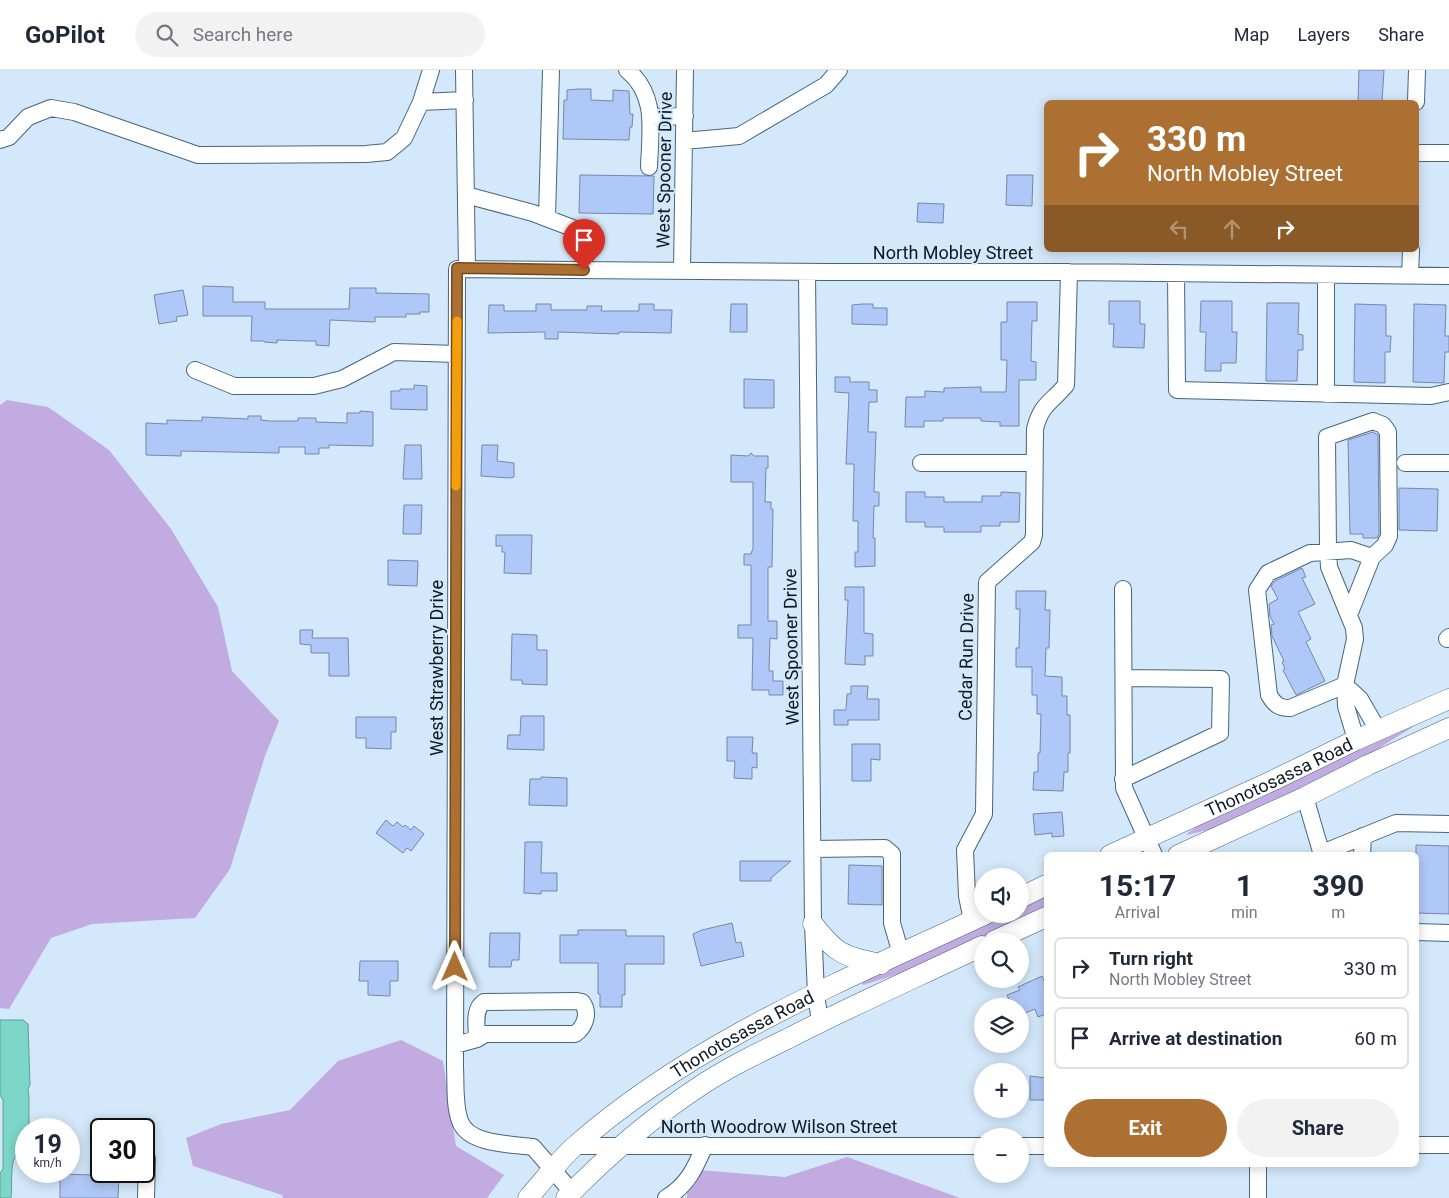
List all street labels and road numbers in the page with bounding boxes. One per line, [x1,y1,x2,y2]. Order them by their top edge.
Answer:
street label: West Spooner Drive [652,91,676,249]
street label: North Mobley Street [873,242,1033,263]
street label: West Spooner Drive [779,568,803,726]
street label: West Strawberry Drive [426,580,447,756]
street label: Cedar Run Drive [954,593,978,721]
street label: Thonotosassa Road [1202,733,1356,821]
street label: Thonotosassa Road [667,986,817,1082]
street label: North Woodrow Wilson Street [661,1116,897,1137]

